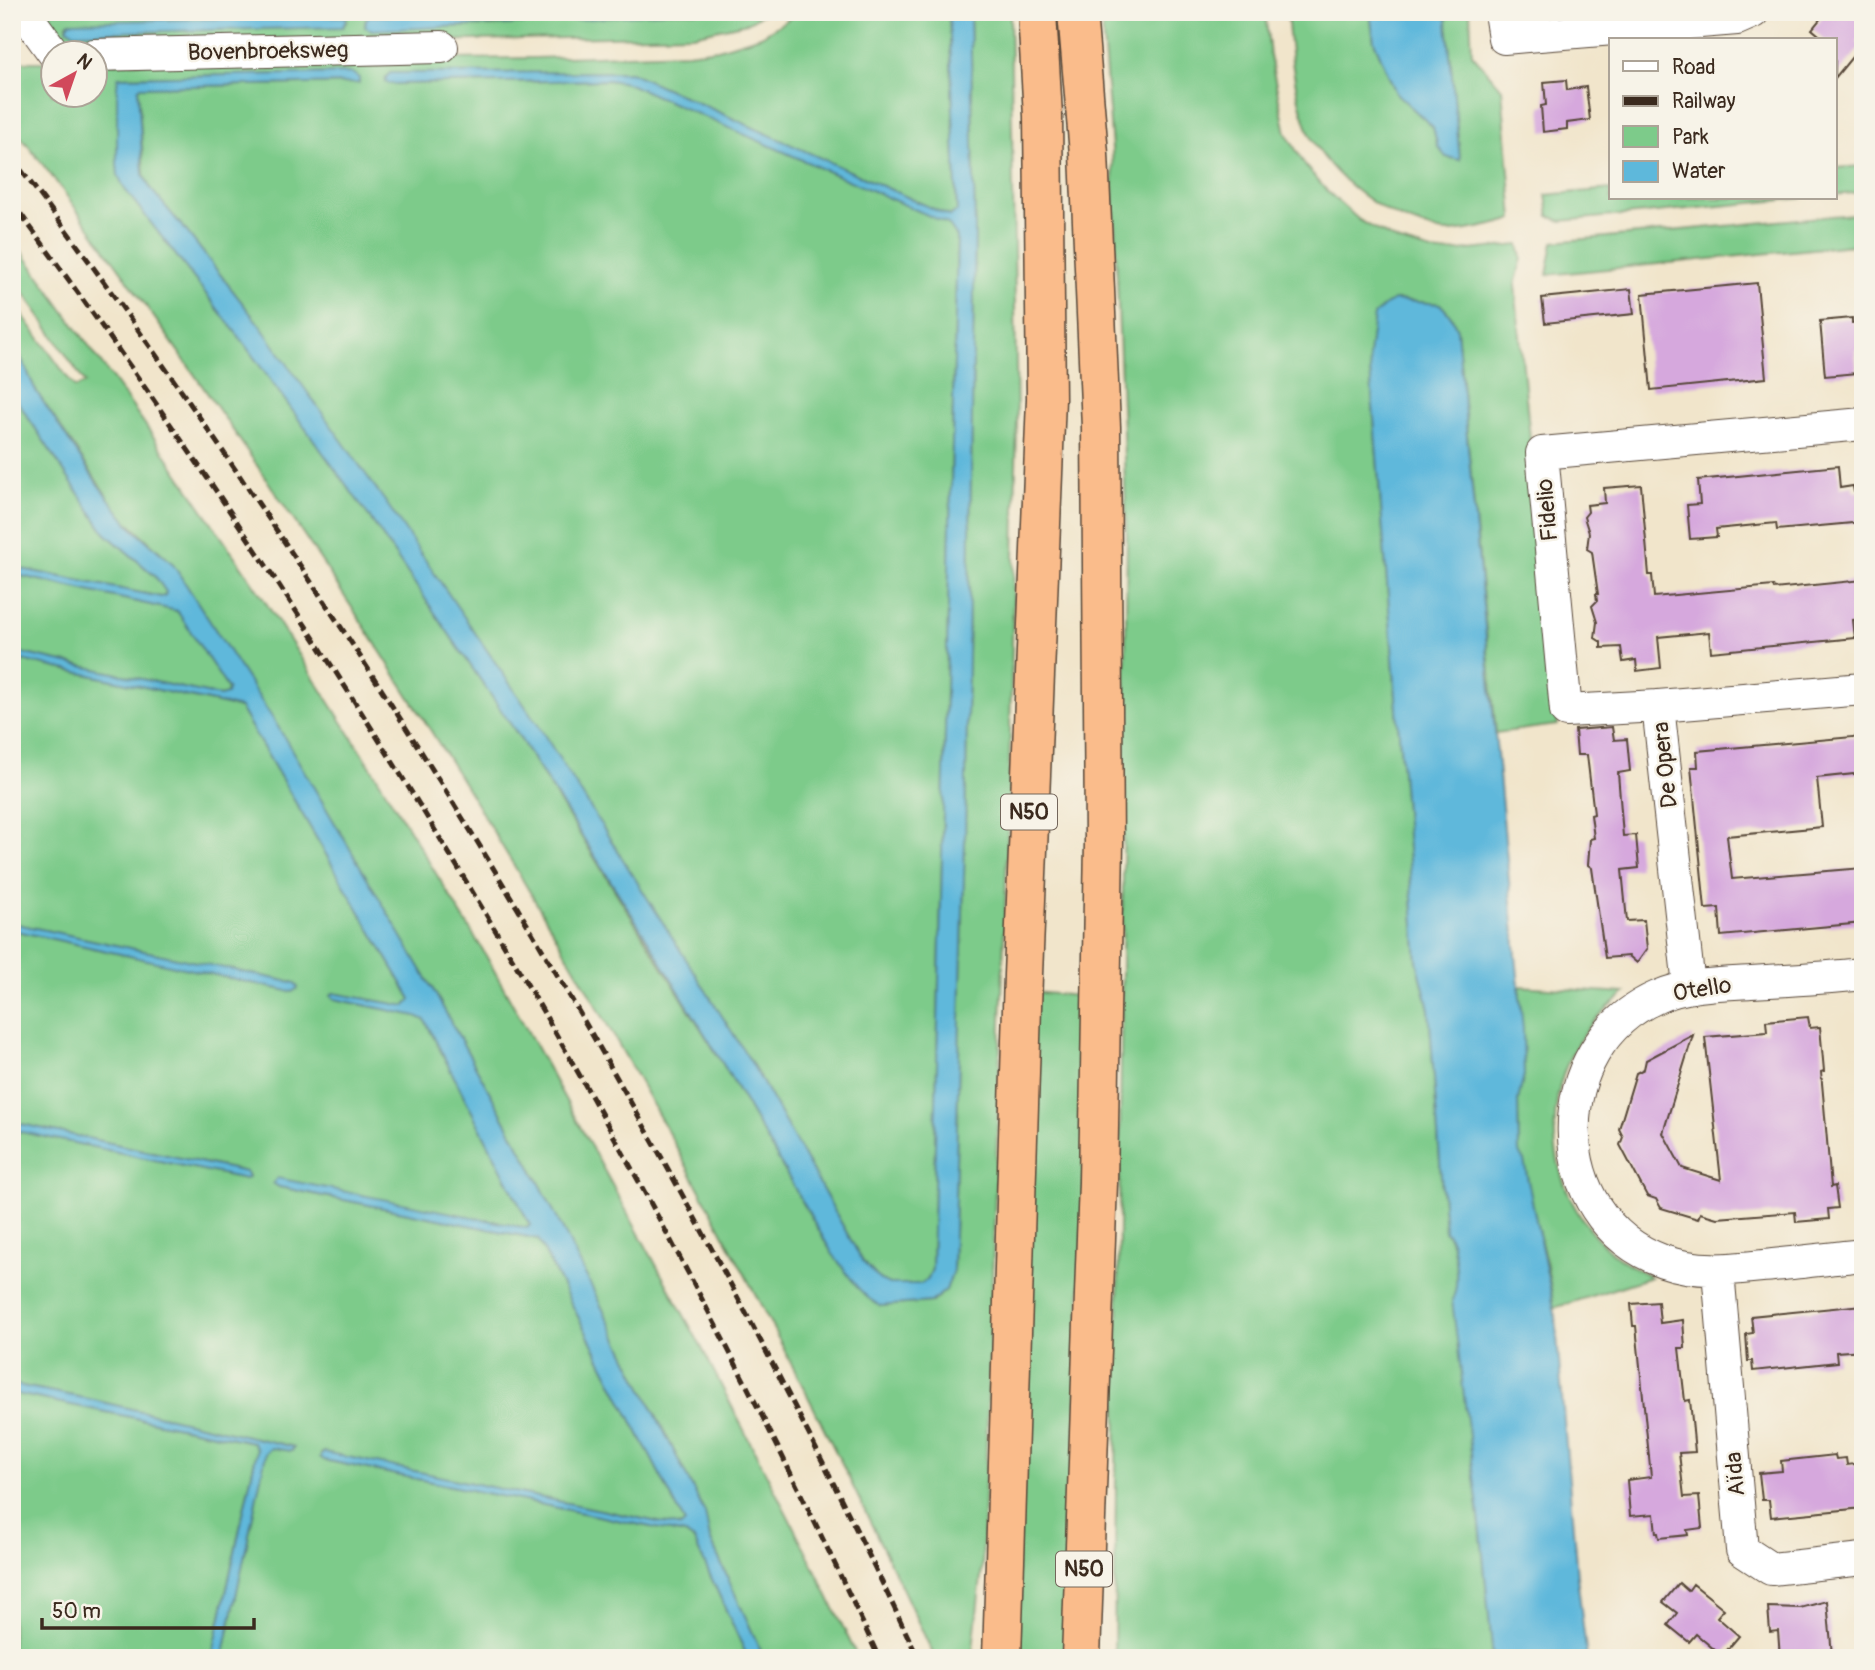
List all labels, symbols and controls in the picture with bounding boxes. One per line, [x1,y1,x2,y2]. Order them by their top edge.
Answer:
street label: Bovenbroeksweg [187,35,349,67]
north arrow [38,38,108,108]
legend [1609,38,1836,200]
text: N [72,48,97,75]
text: Road [1672,54,1716,81]
text: Railway [1672,88,1736,115]
text: Park [1672,124,1709,151]
text: Water [1672,158,1726,185]
street label: Fidelio [1530,478,1564,542]
street label: De Opera [1646,720,1684,810]
road number: N50 [1001,794,1057,830]
street label: Otello [1671,970,1733,1008]
street label: Aïda [1719,1451,1751,1497]
road number: N50 [1056,1552,1112,1586]
scale bar [42,1586,254,1630]
text: 50 m [52,1598,101,1625]

